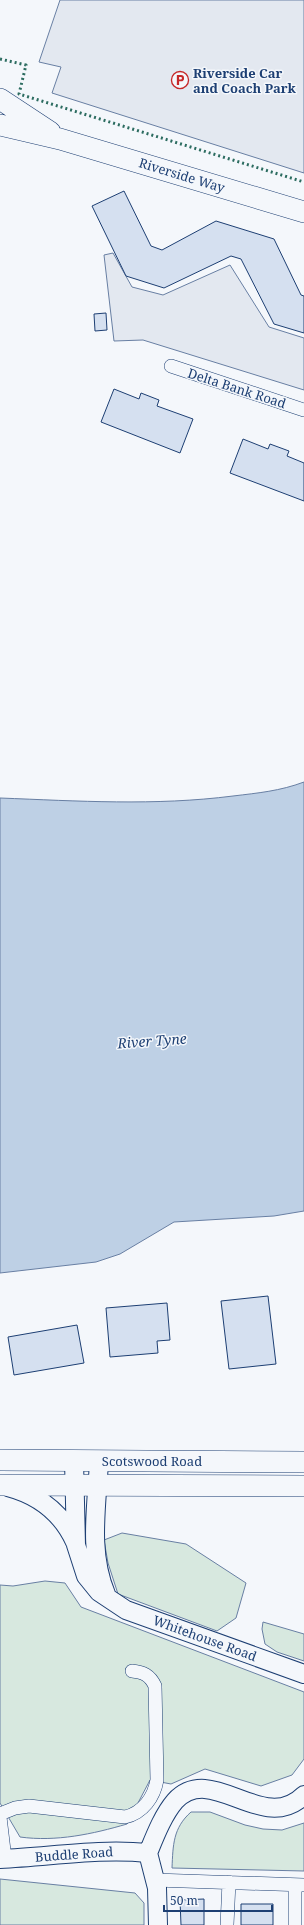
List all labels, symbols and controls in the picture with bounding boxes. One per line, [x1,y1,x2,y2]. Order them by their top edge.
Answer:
place label: Riverside Car and Coach Park [193,64,297,97]
parking icon: Riverside Car and Coach Park [170,70,190,90]
street label: Riverside Way [137,153,228,197]
street label: Delta Bank Road [186,364,288,412]
water label: River Tyne [116,1029,187,1052]
street label: Scotswood Road [102,1452,202,1470]
street label: Whitehouse Road [151,1611,259,1665]
street label: Buddle Road [34,1842,114,1866]
scale bar [164,1887,272,1913]
text: 50 m [170,1892,198,1909]

